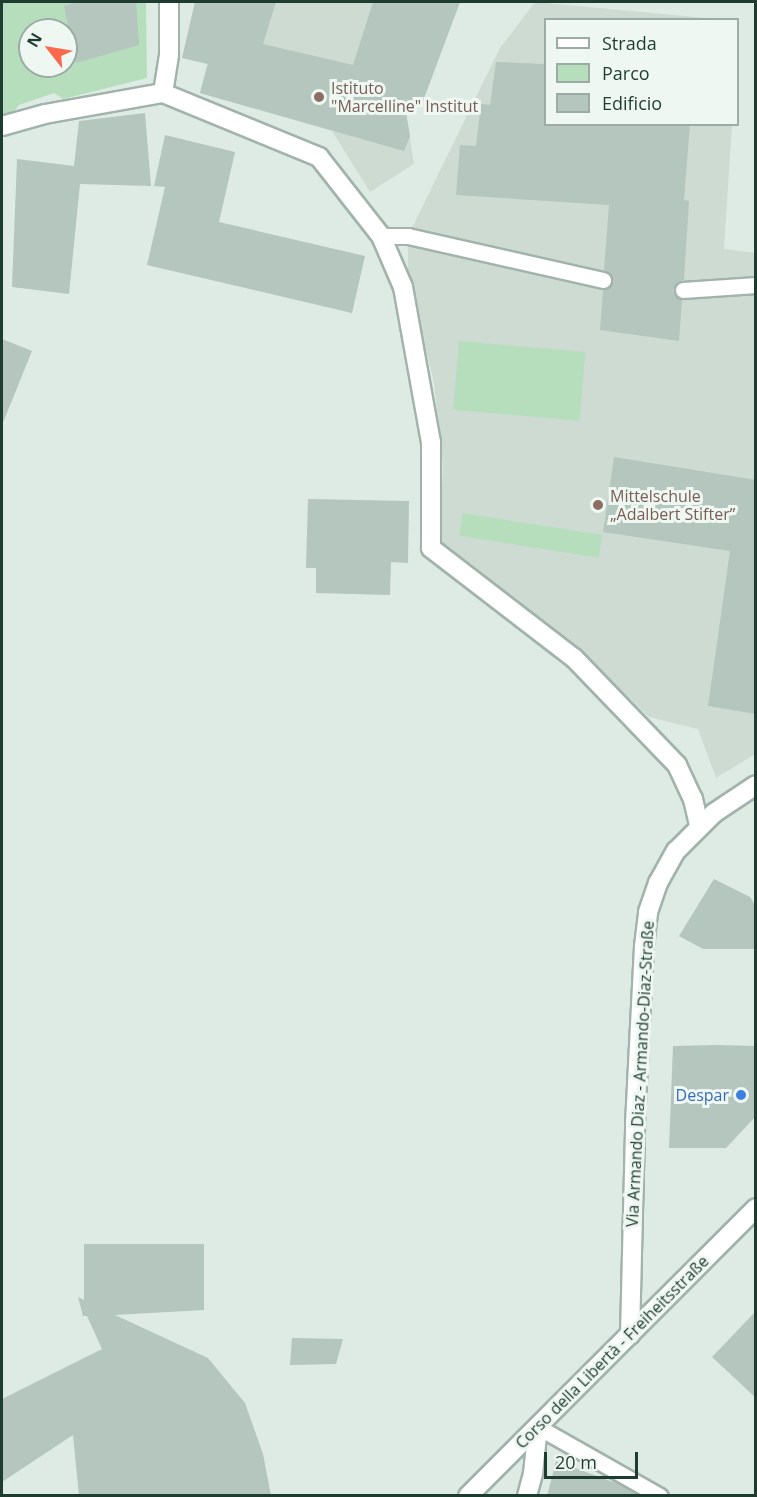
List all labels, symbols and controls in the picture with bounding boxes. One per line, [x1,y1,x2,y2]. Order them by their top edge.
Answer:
north arrow [18,18,78,78]
legend [544,18,739,126]
text: N [22,29,47,51]
text: Strada [602,31,657,55]
text: Parco [602,61,650,85]
place label: Istituto "Marcelline" Institut [331,78,478,116]
marker: Istituto "Marcelline" Institut [312,90,326,104]
text: Edificio [602,91,662,115]
place label: Mittelschule „Adalbert Stifter” [610,486,735,524]
marker: Mittelschule „Adalbert Stifter” [591,498,605,512]
street label: Via Armando Diaz - Armando-Diaz-Straße [622,920,658,1228]
place label: Despar [676,1085,729,1105]
marker: Despar [734,1088,748,1102]
street label: Corso della Libertà - Freiheitsstraße [512,1252,712,1452]
scale bar [547,1440,642,1478]
text: 20 m [555,1450,597,1474]

